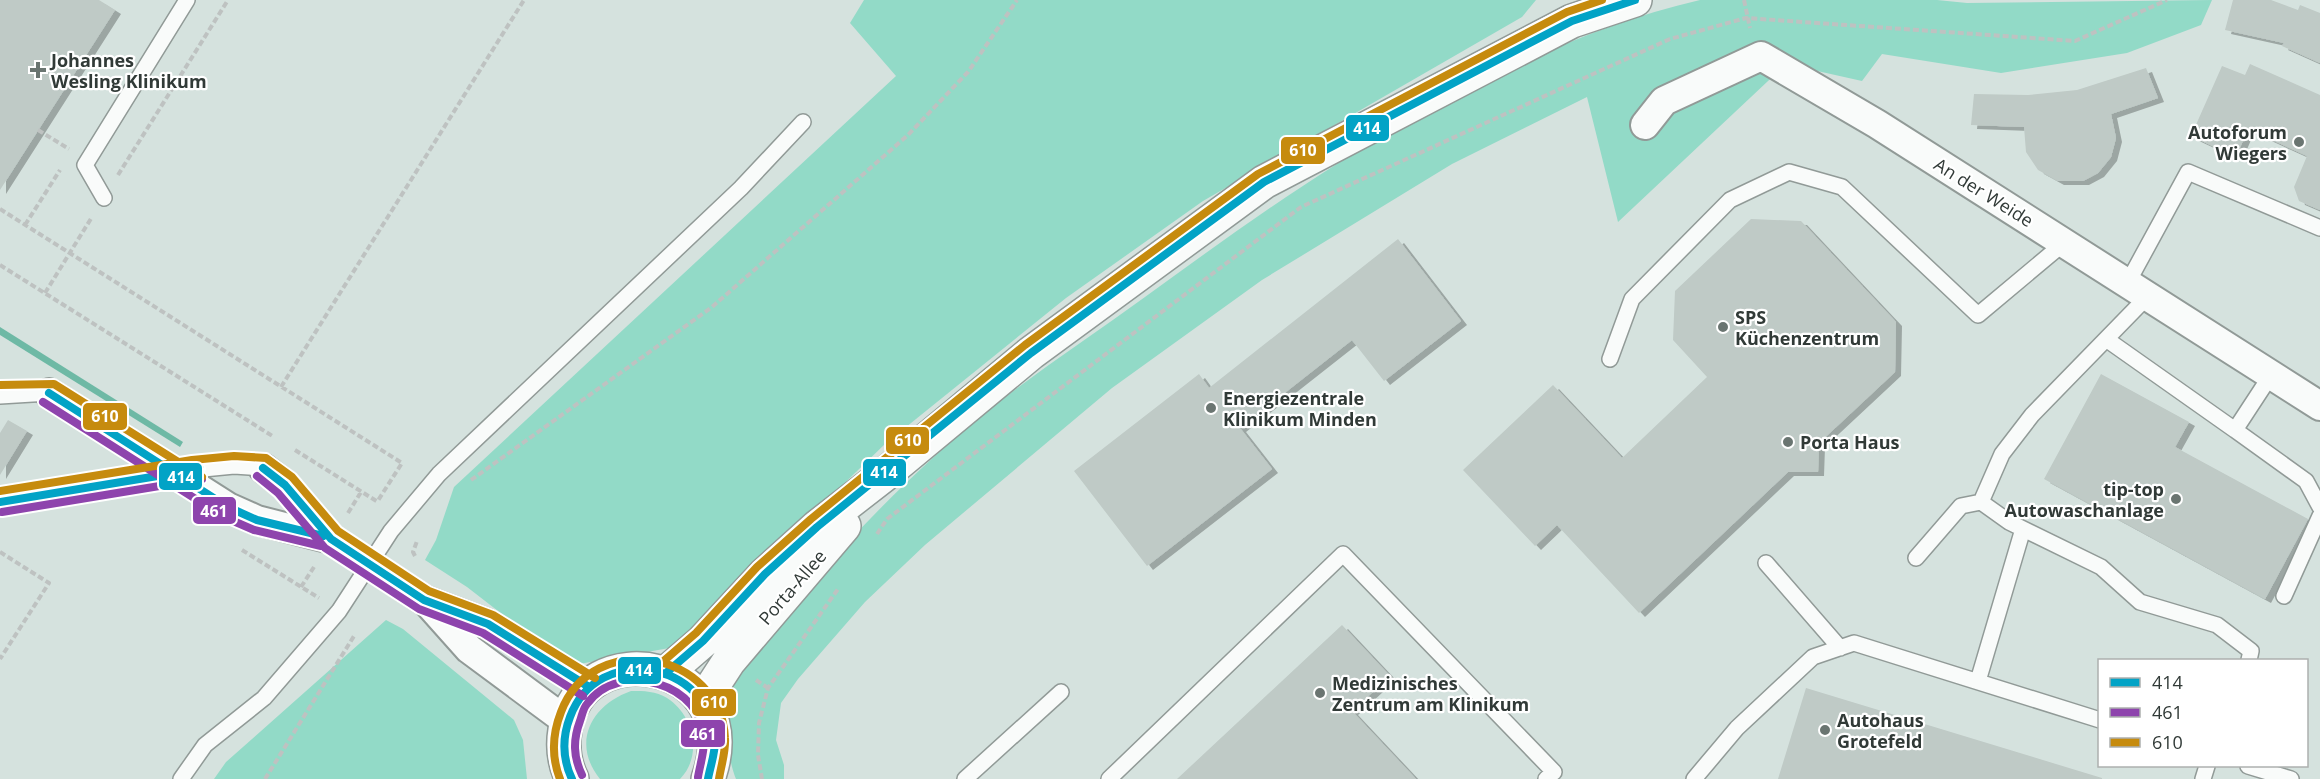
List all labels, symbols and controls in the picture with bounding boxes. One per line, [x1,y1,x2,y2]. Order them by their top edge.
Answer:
place label: Johannes Wesling Klinikum [49,48,207,93]
marker: Johannes Wesling Klinikum [29,61,47,79]
line badge: 414 [1345,114,1390,142]
text: 414 [1353,117,1381,139]
place label: Autoforum Wiegers [2188,120,2287,165]
marker: Autoforum Wiegers [2292,135,2306,149]
line badge: 610 [1280,136,1326,165]
text: 610 [1289,139,1317,161]
street label: An der Weide [1930,152,2038,232]
place label: SPS Küchenzentrum [1735,305,1879,350]
marker: SPS Küchenzentrum [1716,320,1730,334]
place label: Energiezentrale Klinikum Minden [1223,386,1377,431]
marker: Energiezentrale Klinikum Minden [1204,401,1218,415]
line badge: 610 [82,402,128,431]
text: 610 [91,405,119,427]
line badge: 610 [885,426,930,455]
text: 610 [894,429,922,451]
place label: Porta Haus [1800,430,1899,454]
marker: Porta Haus [1781,435,1795,449]
line badge: 414 [862,458,907,487]
text: 414 [870,461,898,483]
line badge: 414 [158,462,203,491]
text: 414 [167,466,195,488]
place label: tip-top Autowaschanlage [2005,477,2164,522]
marker: tip-top Autowaschanlage [2169,492,2183,506]
line badge: 461 [192,496,237,525]
text: 461 [200,500,228,522]
street label: Porta-Allee [753,544,831,630]
line badge: 414 [617,656,662,685]
text: 414 [625,659,653,681]
legend [2098,659,2308,767]
text: 414 [2152,670,2183,694]
place label: Medizinisches Zentrum am Klinikum [1332,671,1529,716]
marker: Medizinisches Zentrum am Klinikum [1313,686,1327,700]
line badge: 610 [691,688,737,717]
text: 610 [700,691,728,713]
text: 461 [2152,700,2183,724]
place label: Autohaus Grotefeld [1837,708,1924,753]
line badge: 461 [680,719,726,748]
text: 461 [689,723,717,745]
marker: Autohaus Grotefeld [1818,723,1832,737]
text: 610 [2152,730,2183,754]

